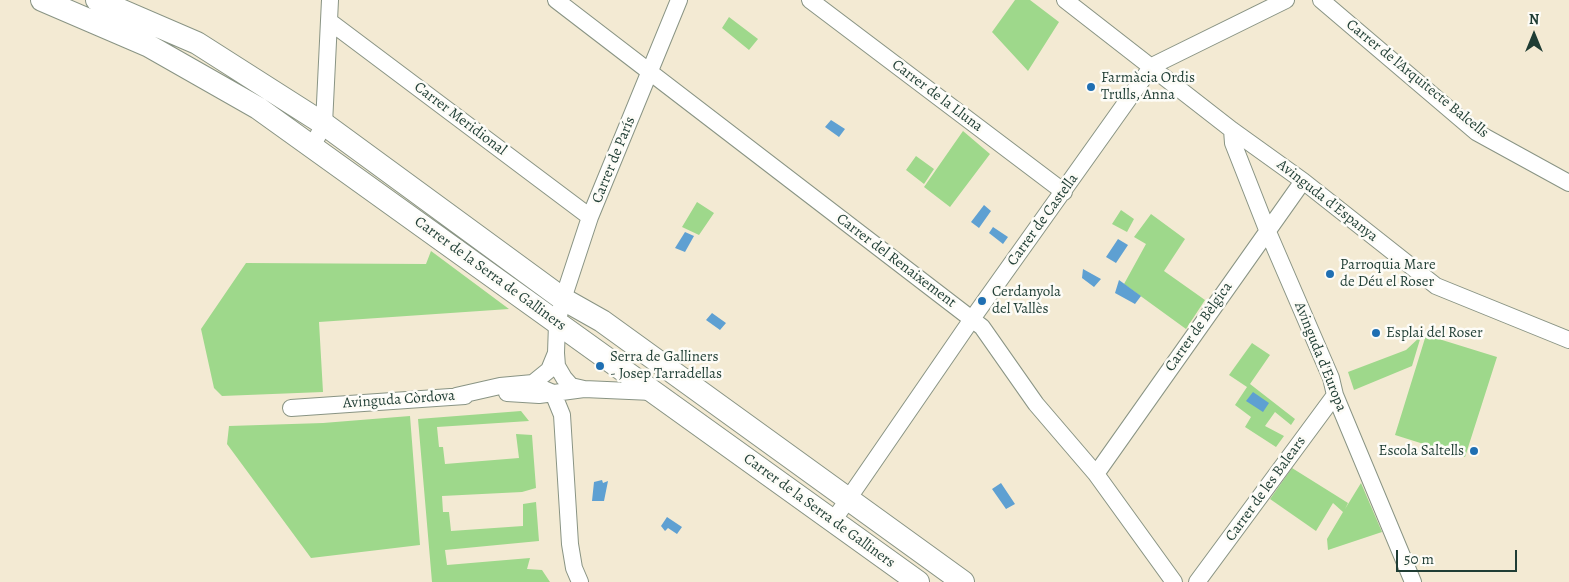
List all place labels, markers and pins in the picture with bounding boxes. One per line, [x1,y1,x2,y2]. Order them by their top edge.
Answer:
place label: Farmàcia Ordis Trulls, Anna [1101,69,1195,104]
marker: Farmàcia Ordis Trulls, Anna [1085,81,1097,93]
place label: Parroquia Mare de Déu el Roser [1340,256,1436,291]
marker: Parroquia Mare de Déu el Roser [1324,268,1336,280]
place label: Cerdanyola del Vallès [992,283,1061,318]
marker: Cerdanyola del Vallès [976,295,988,307]
place label: Esplai del Roser [1386,324,1483,342]
marker: Esplai del Roser [1370,327,1382,339]
place label: Serra de Galliners - Josep Tarradellas [610,348,722,383]
marker: Serra de Galliners - Josep Tarradellas [594,360,606,372]
place label: Escola Saltells [1379,442,1464,460]
marker: Escola Saltells [1468,445,1480,457]

